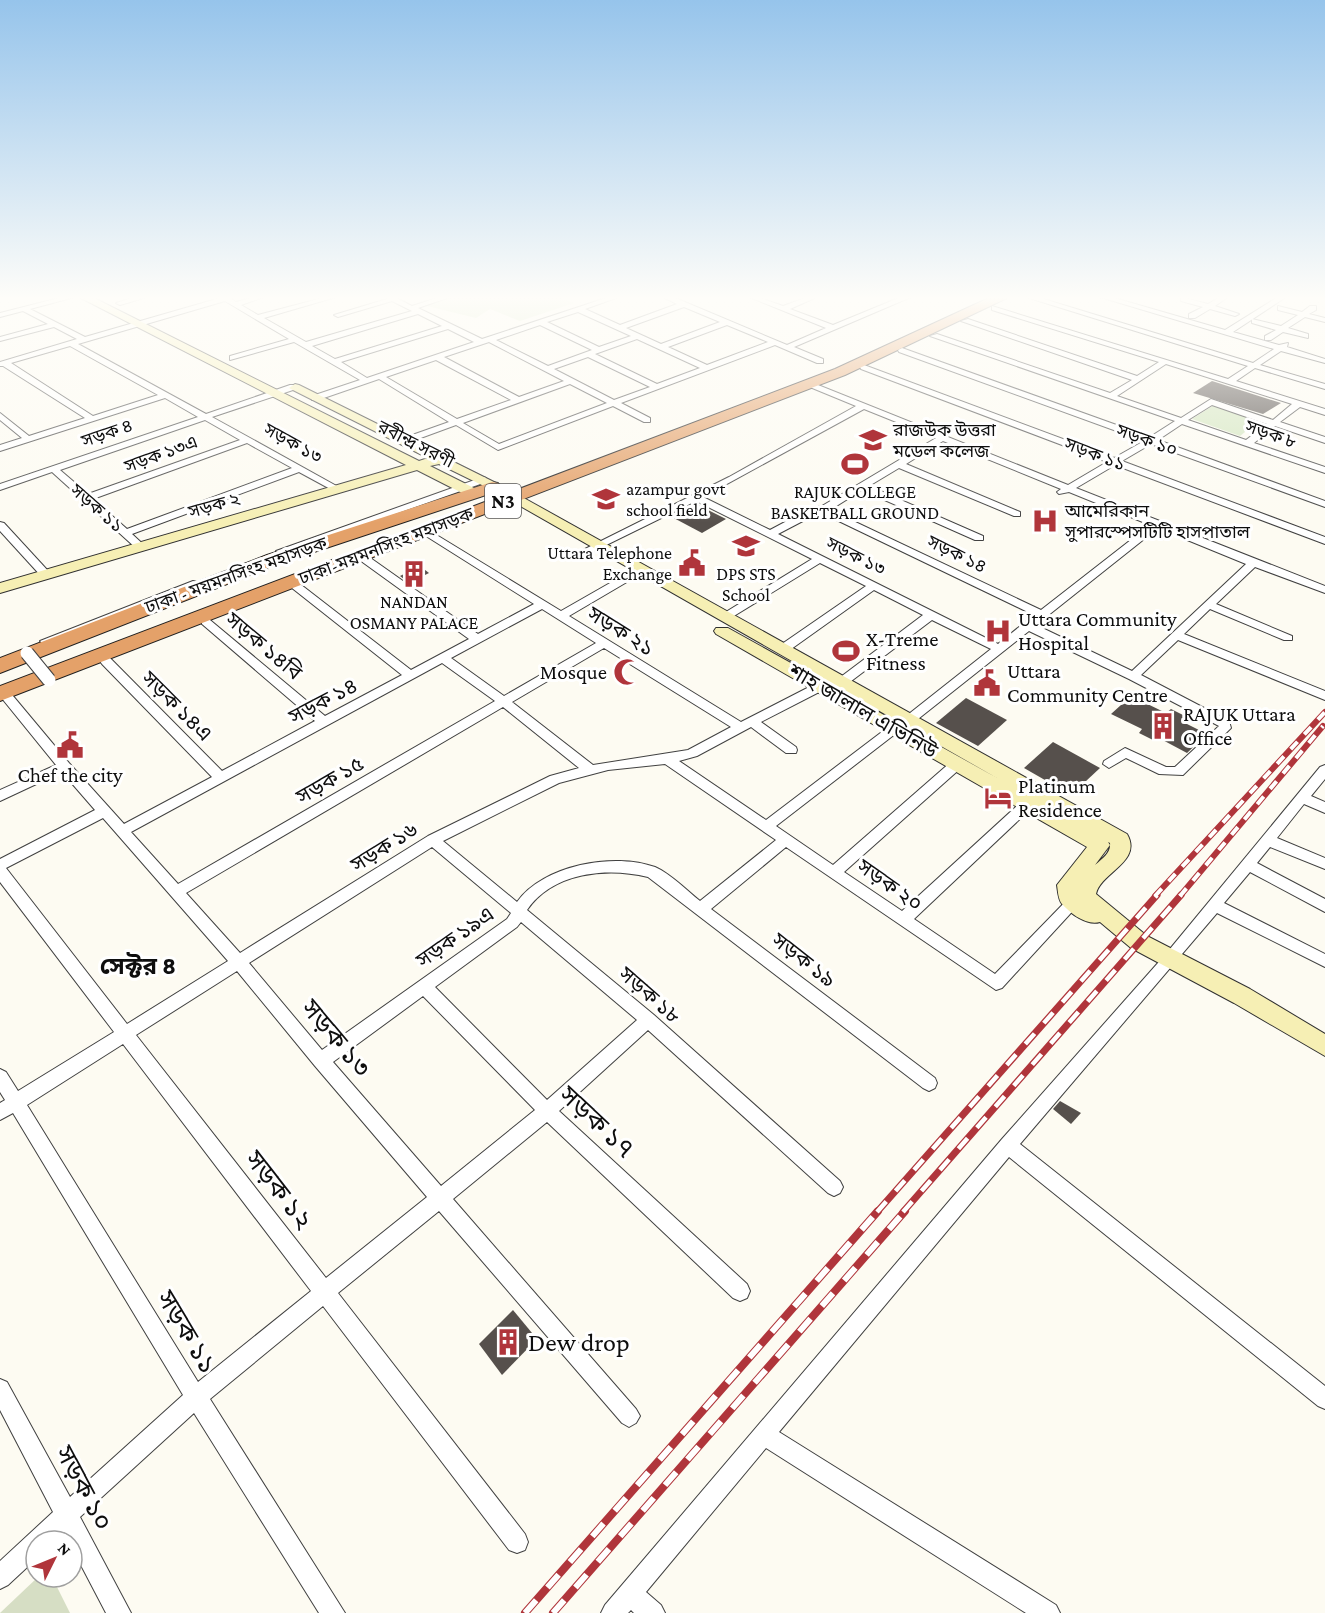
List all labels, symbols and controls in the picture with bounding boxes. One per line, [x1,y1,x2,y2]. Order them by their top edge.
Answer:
street label: সড়ক ৪ [78,415,135,451]
street label: রবীন্দ্র সরণী [374,416,458,472]
street label: সড়ক ৮ [1242,416,1299,452]
street label: সড়ক ১৩ [260,418,326,467]
street label: সড়ক ১০ [1113,419,1180,460]
place label: রাজউক উত্তরা মডেল কলেজ [892,420,996,461]
school or university icon: রাজউক উত্তরা মডেল কলেজ [858,425,888,455]
street label: সড়ক ১৩এ [121,432,200,477]
street label: সড়ক ১১ [1061,433,1128,475]
sports icon: RAJUK COLLEGE BASKETBALL GROUND [840,449,870,479]
street label: সড়ক ১১ [66,479,127,536]
place label: azampur govt school field [626,479,726,520]
place label: RAJUK COLLEGE BASKETBALL GROUND [771,482,939,523]
road number: N3 [485,484,521,518]
school or university icon: azampur govt school field [591,484,621,514]
street label: সড়ক ২ [185,488,242,522]
place label: আমেরিকান সুপারস্পেসটিটি হাসপাতাল [1064,501,1251,543]
street label: ঢাকা-ময়মনসিংহ মহাসড়ক [295,503,477,589]
hospital icon: আমেরিকান সুপারস্পেসটিটি হাসপাতাল [1030,506,1060,536]
school or university icon: DPS STS School [731,531,761,561]
street label: সড়ক ১৪ [923,531,990,577]
street label: সড়ক ১৩ [822,532,889,579]
street label: ঢাকা - ময়মনসিংহ মহাসড়ক [141,533,330,618]
place label: Uttara Telephone Exchange [547,543,672,584]
public building icon: Uttara Telephone Exchange [677,548,707,578]
building icon: NANDAN OSMANY PALACE [399,559,429,589]
place label: DPS STS School [716,564,776,605]
place label: NANDAN OSMANY PALACE [350,592,478,633]
street label: সড়ক ২১ [583,601,659,661]
street label: সড়ক ১৪বি [220,607,307,685]
place label: Uttara Community Hospital [1018,607,1177,655]
hospital icon: Uttara Community Hospital [983,616,1013,646]
place label: X-Treme Fitness [866,627,939,675]
sports icon: X-Treme Fitness [831,636,861,666]
mosque icon: Mosque [612,657,642,687]
street label: শাহ জালাল এভিনিউ [783,658,943,764]
place label: Uttara Community Centre [1007,659,1168,707]
place label: Mosque [540,660,607,684]
street label: সড়ক ১৪এ [136,665,217,746]
public building icon: Uttara Community Centre [972,668,1002,698]
street label: সড়ক ১৪ [284,673,361,729]
place label: RAJUK Uttara Office [1183,702,1296,750]
building icon: RAJUK Uttara Office [1148,711,1178,741]
public building icon: Chef the city [55,730,85,760]
street label: সড়ক ১৫ [291,751,368,809]
place label: Chef the city [17,763,123,787]
place label: Platinum Residence [1018,774,1102,822]
hotel icon: Platinum Residence [983,783,1013,813]
street label: সড়ক ১৬ [346,817,422,877]
street label: সড়ক ২০ [852,853,927,916]
street label: সড়ক ১৯এ [411,902,498,973]
street label: সড়ক ১৯ [767,927,840,992]
district label: সেক্টর ৪ [100,952,176,979]
street label: সড়ক ১৮ [614,961,686,1028]
street label: সড়ক ১৩ [295,993,376,1082]
street label: সড়ক ১৭ [553,1080,640,1164]
street label: সড়ক ১২ [239,1144,319,1235]
street label: সড়ক ১১ [151,1285,223,1379]
building icon: Dew drop [493,1327,523,1357]
place label: Dew drop [528,1328,630,1357]
street label: সড়ক ১০ [49,1440,118,1535]
north arrow [24,1529,84,1589]
text: N [55,1539,75,1559]

